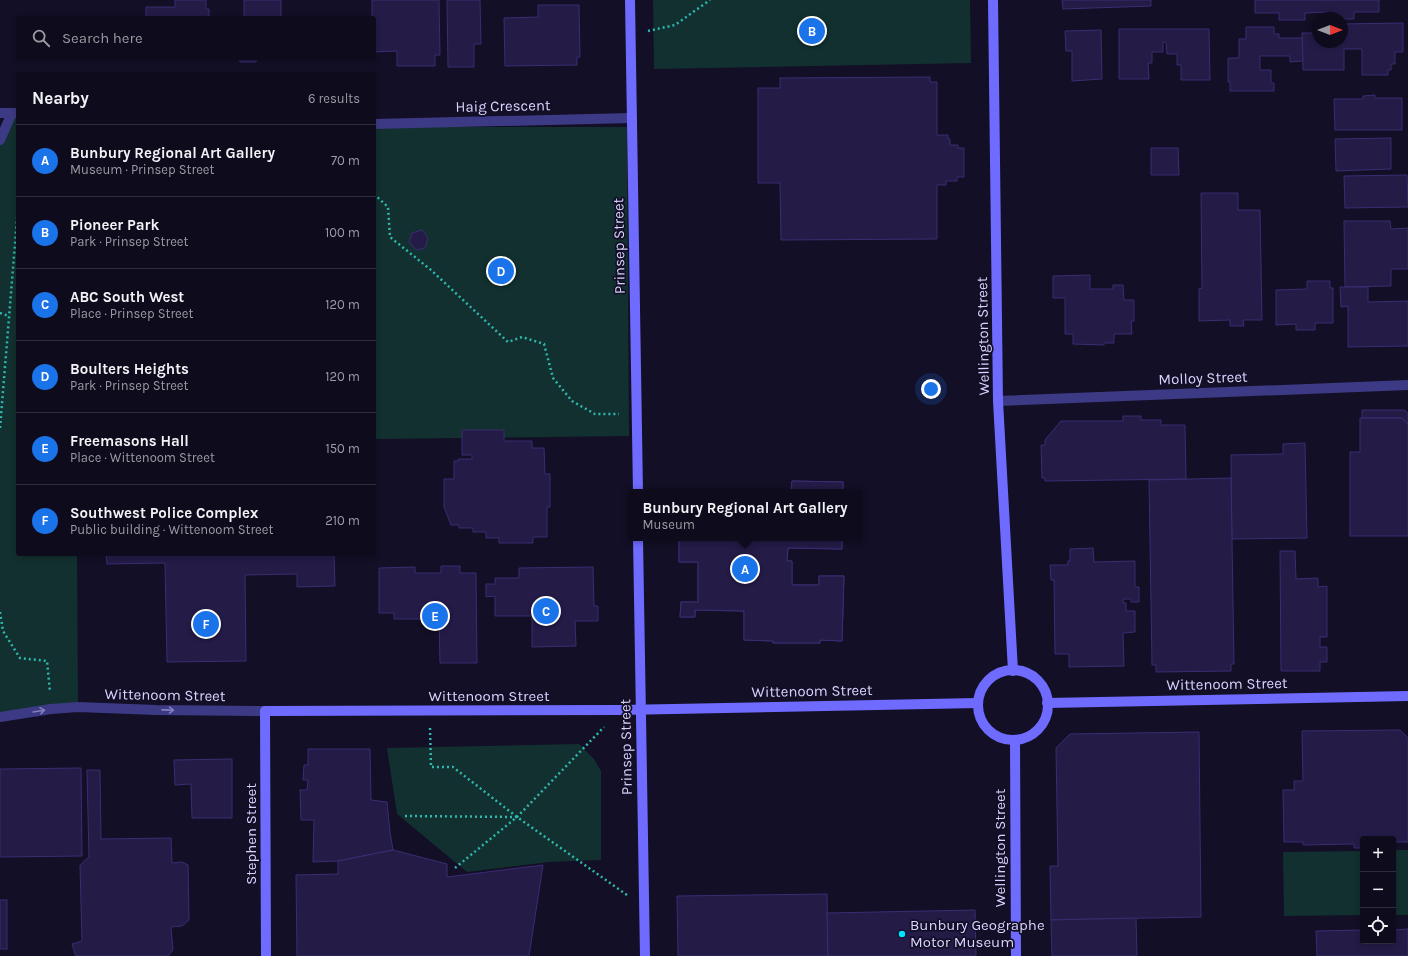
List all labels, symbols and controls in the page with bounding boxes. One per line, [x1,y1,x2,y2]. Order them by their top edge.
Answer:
north arrow [1312,12,1348,48]
search box [16,16,376,60]
pin: B [799,16,825,46]
icon: search [30,27,52,49]
text: Search here [62,29,143,47]
text: Nearby [32,88,89,108]
text: 6 results [308,91,360,106]
street label: Haig Crescent [455,96,551,116]
text: Bunbury Regional Art Gallery [70,144,275,162]
text: A [41,153,49,168]
text: 70 m [331,153,360,168]
text: Museum · Prinsep Street [70,162,214,177]
street label: Prinsep Street [609,197,629,294]
text: Pioneer Park [70,216,159,234]
text: B [41,225,49,240]
text: 100 m [325,225,360,240]
text: Park · Prinsep Street [70,234,188,249]
pin: D [488,256,514,286]
street label: Wellington Street [973,276,993,395]
text: ABC South West [70,288,184,306]
text: C [41,297,49,312]
text: 120 m [325,297,360,312]
text: Place · Prinsep Street [70,306,193,321]
text: Boulters Heights [70,360,189,378]
street label: Molloy Street [1158,367,1248,389]
text: D [41,369,49,384]
text: 120 m [325,369,360,384]
text: Park · Prinsep Street [70,378,188,393]
your location [921,379,941,399]
text: Freemasons Hall [70,432,189,450]
text: E [41,441,49,456]
text: 150 m [325,441,360,456]
text: Place · Wittenoom Street [70,450,215,465]
popup [628,489,862,541]
text: Bunbury Regional Art Gallery [643,499,847,517]
text: Southwest Police Complex [70,504,258,522]
text: F [41,513,49,528]
text: 210 m [325,513,360,528]
text: Museum [643,517,695,532]
text: Public building · Wittenoom Street [70,522,273,537]
pin: A [732,554,758,584]
pin: C [533,596,559,626]
pin: E [422,601,448,631]
pin: F [193,609,219,639]
street label: Wittenoom Street [1166,674,1288,694]
street label: Wittenoom Street [751,681,873,701]
street label: Wittenoom Street [104,685,226,705]
street label: Wittenoom Street [428,687,550,705]
street label: Prinsep Street [616,698,636,795]
one-way arrow [161,706,174,714]
one-way arrow [32,707,45,715]
street label: Stephen Street [242,783,260,885]
street label: Wellington Street [991,788,1009,907]
map controls [1360,836,1396,944]
button: + [1360,836,1396,872]
button: − [1360,872,1396,908]
button: locate [1360,908,1396,944]
place label: Bunbury Geographe Motor Museum [910,916,1045,951]
marker: Bunbury Geographe Motor Museum [897,929,907,939]

